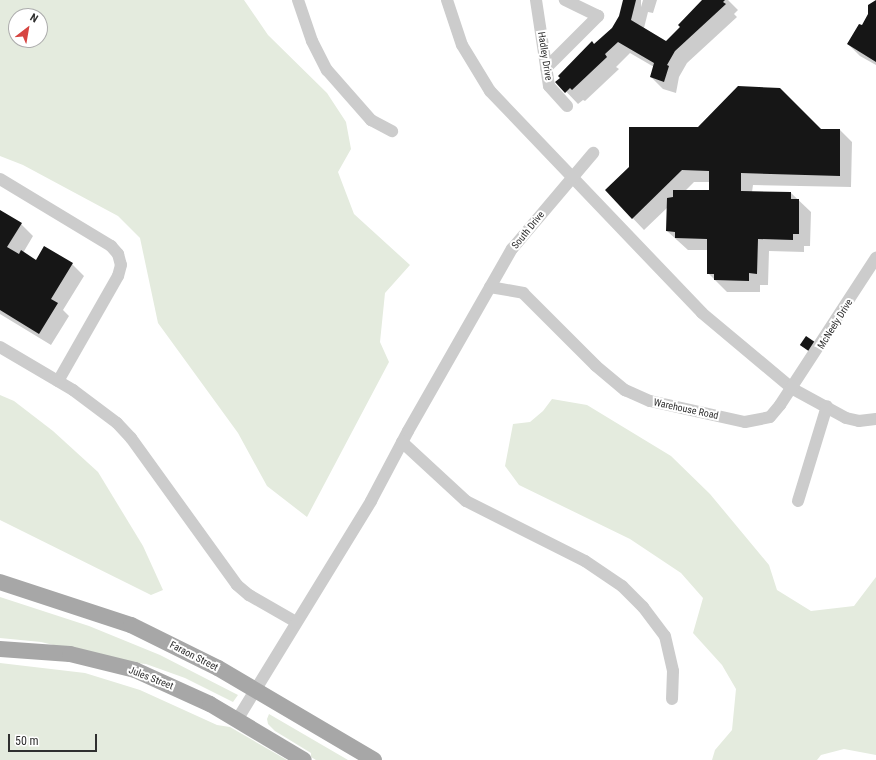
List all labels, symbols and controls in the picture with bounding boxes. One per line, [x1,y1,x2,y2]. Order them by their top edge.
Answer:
north arrow [8,8,48,48]
text: N [28,11,40,25]
street label: Hadley Drive [535,31,555,81]
street label: South Drive [509,209,547,251]
street label: McNeely Drive [815,297,855,351]
street label: Warehouse Road [652,396,720,422]
street label: Faraon Street [168,639,220,673]
street label: Jules Street [127,664,175,692]
scale bar [10,726,99,752]
text: 50 m [15,734,39,748]

